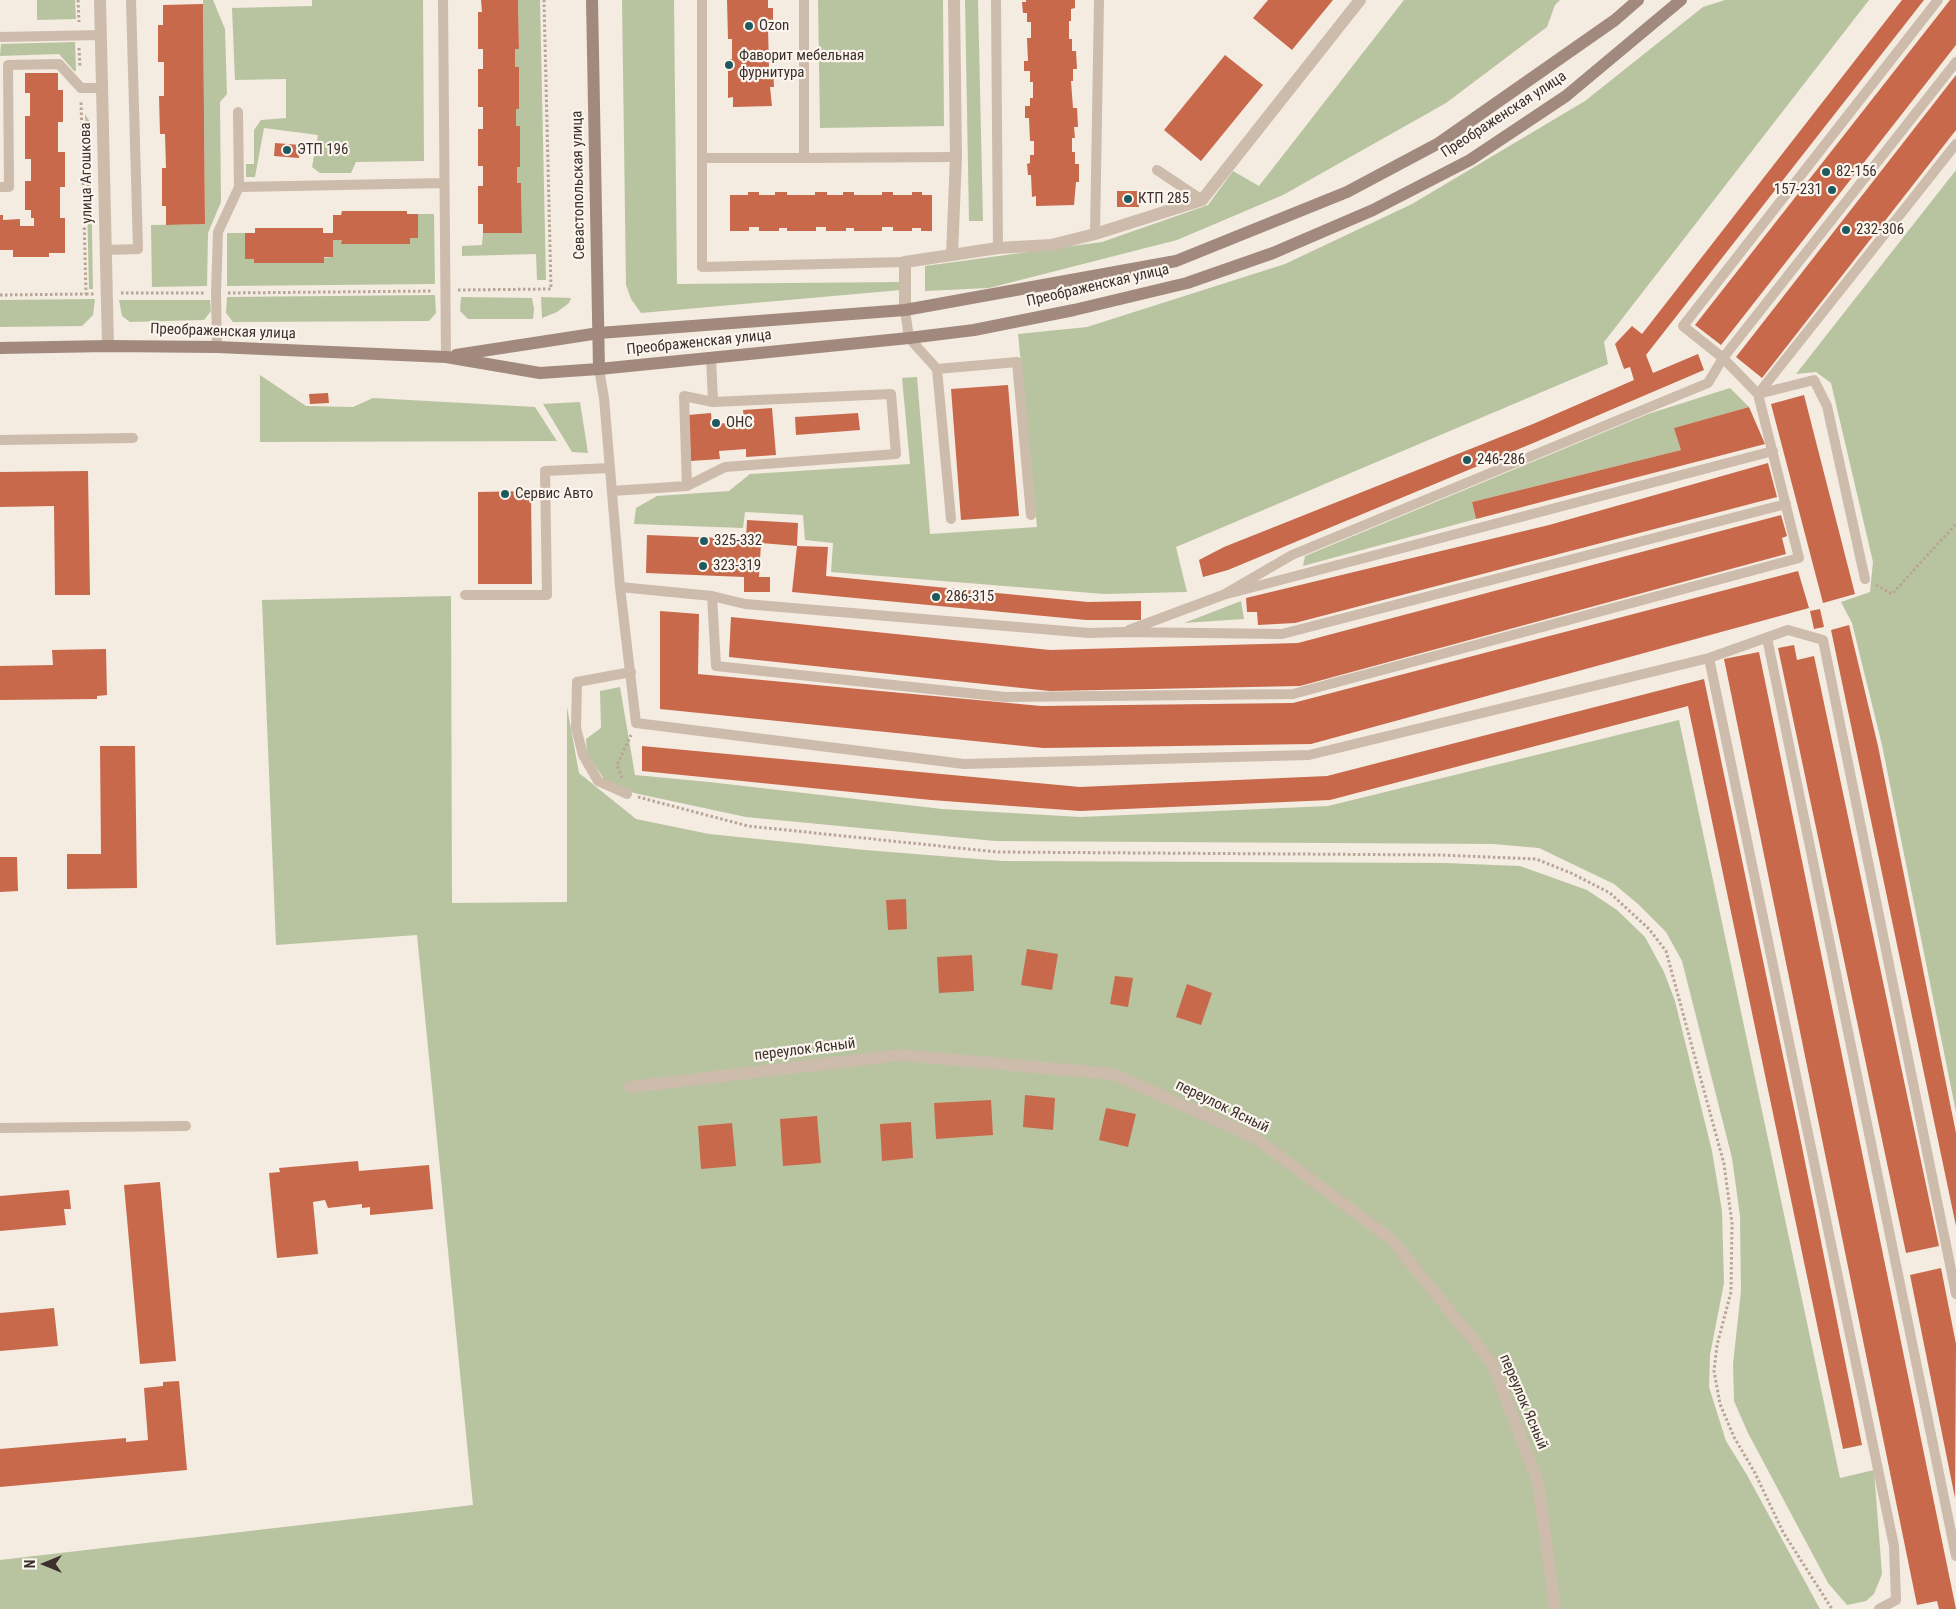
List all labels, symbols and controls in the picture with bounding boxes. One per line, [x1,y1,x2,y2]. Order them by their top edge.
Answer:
place label: Ozon [759,17,789,35]
marker: Ozon [743,20,755,32]
place label: Фаворит мебельная фурнитура [739,47,864,82]
marker: Фаворит мебельная фурнитура [723,59,735,71]
street label: Преображенская улица [1438,68,1570,162]
street label: Севастопольская улица [569,110,589,260]
street label: улица Агошкова [77,122,97,224]
place label: ЭТП 196 [297,141,348,159]
marker: ЭТП 196 [281,144,293,156]
place label: 82-156 [1836,163,1877,181]
marker: 82-156 [1820,166,1832,178]
place label: 157-231 [1774,181,1822,199]
marker: 157-231 [1826,184,1838,196]
place label: КТП 285 [1138,190,1189,208]
marker: КТП 285 [1122,193,1134,205]
place label: 232-306 [1856,221,1904,239]
marker: 232-306 [1840,224,1852,236]
street label: Преображенская улица [1025,261,1171,311]
street label: Преображенская улица [150,320,296,344]
street label: Преображенская улица [626,326,772,360]
place label: ОНС [726,414,753,432]
marker: ОНС [710,417,722,429]
place label: 246-286 [1477,451,1525,469]
marker: 246-286 [1461,454,1473,466]
place label: Сервис Авто [515,485,593,503]
marker: Сервис Авто [499,488,511,500]
place label: 325-332 [714,532,762,550]
marker: 325-332 [698,535,710,547]
place label: 323-319 [713,557,761,575]
marker: 323-319 [697,560,709,572]
place label: 286-315 [946,588,994,606]
marker: 286-315 [930,591,942,603]
street label: переулок Ясный [753,1035,857,1065]
street label: переулок Ясный [1172,1077,1272,1137]
street label: переулок Ясный [1495,1352,1551,1452]
north arrow [20,1539,70,1589]
text: N [22,1560,38,1568]

